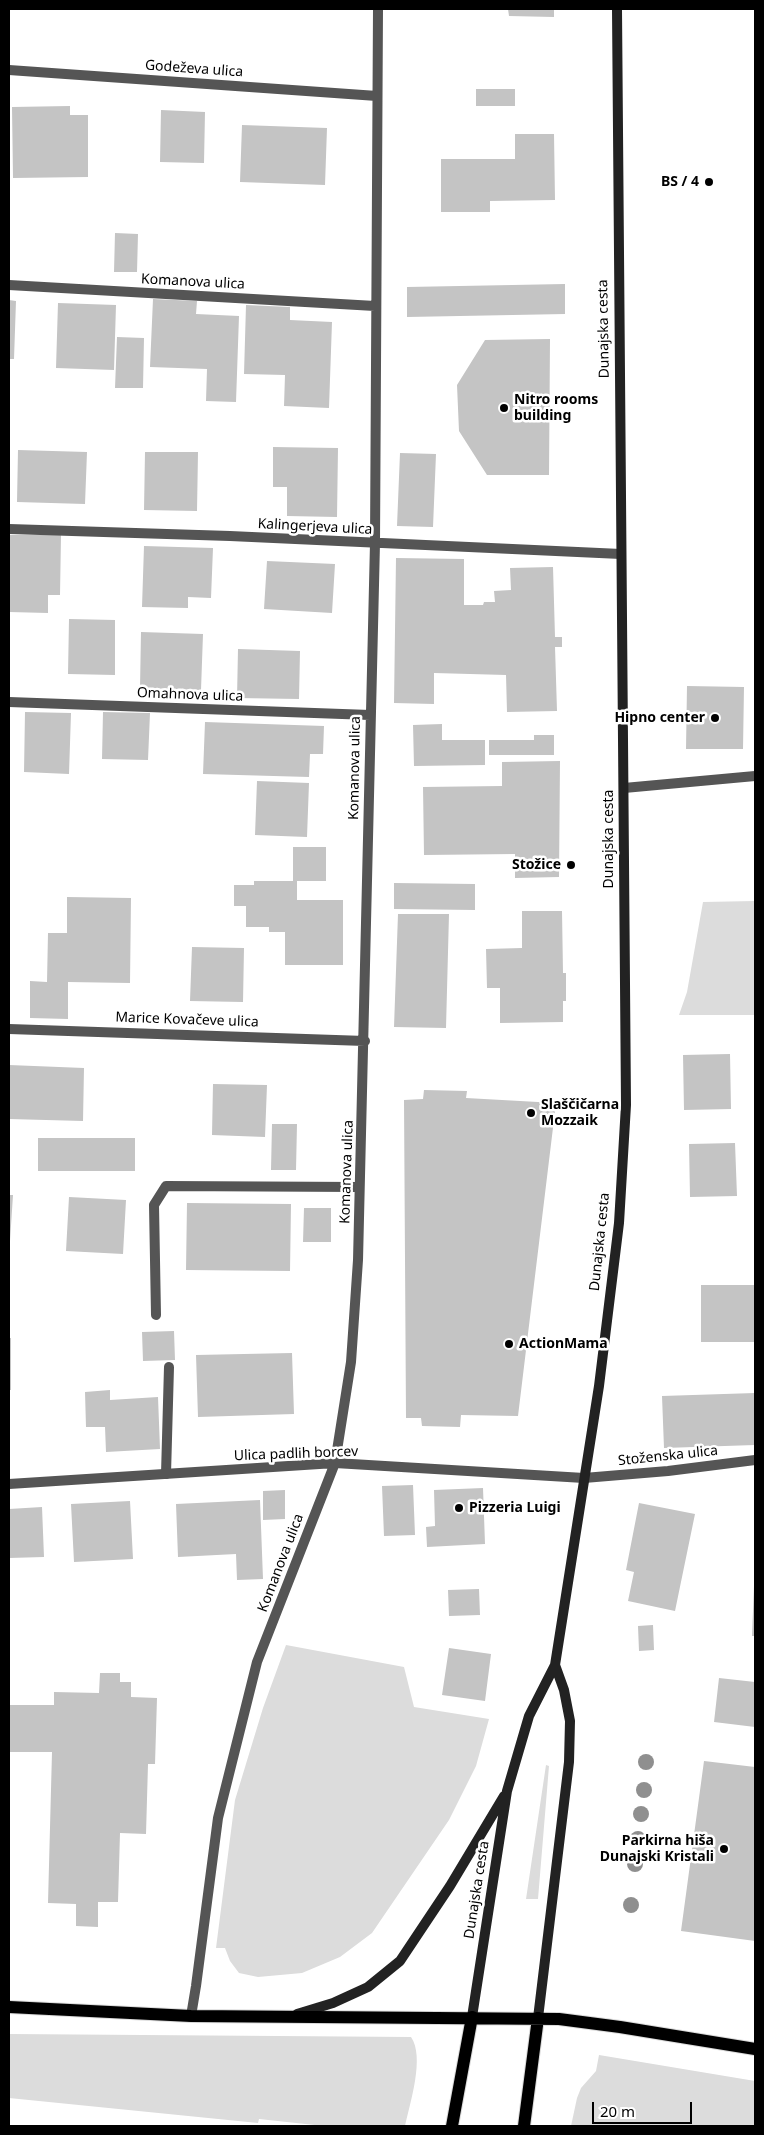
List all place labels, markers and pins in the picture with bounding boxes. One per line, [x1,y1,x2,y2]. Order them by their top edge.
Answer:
place label: BS / 4 [661,174,699,190]
marker: BS / 4 [703,176,715,188]
place label: Nitro rooms building [514,392,598,424]
marker: Nitro rooms building [498,402,510,414]
place label: Hipno center [614,710,705,726]
marker: Hipno center [709,712,721,724]
place label: Stožice [512,857,561,873]
marker: Stožice [565,859,577,871]
place label: Slaščičarna Mozzaik [541,1097,619,1130]
marker: Slaščičarna Mozzaik [525,1107,537,1119]
place label: ActionMama [519,1336,608,1352]
marker: ActionMama [503,1338,515,1350]
place label: Pizzeria Luigi [469,1500,561,1516]
marker: Pizzeria Luigi [453,1502,465,1514]
place label: Parkirna hiša Dunajski Kristali [600,1833,714,1865]
marker: Parkirna hiša Dunajski Kristali [718,1843,730,1855]

